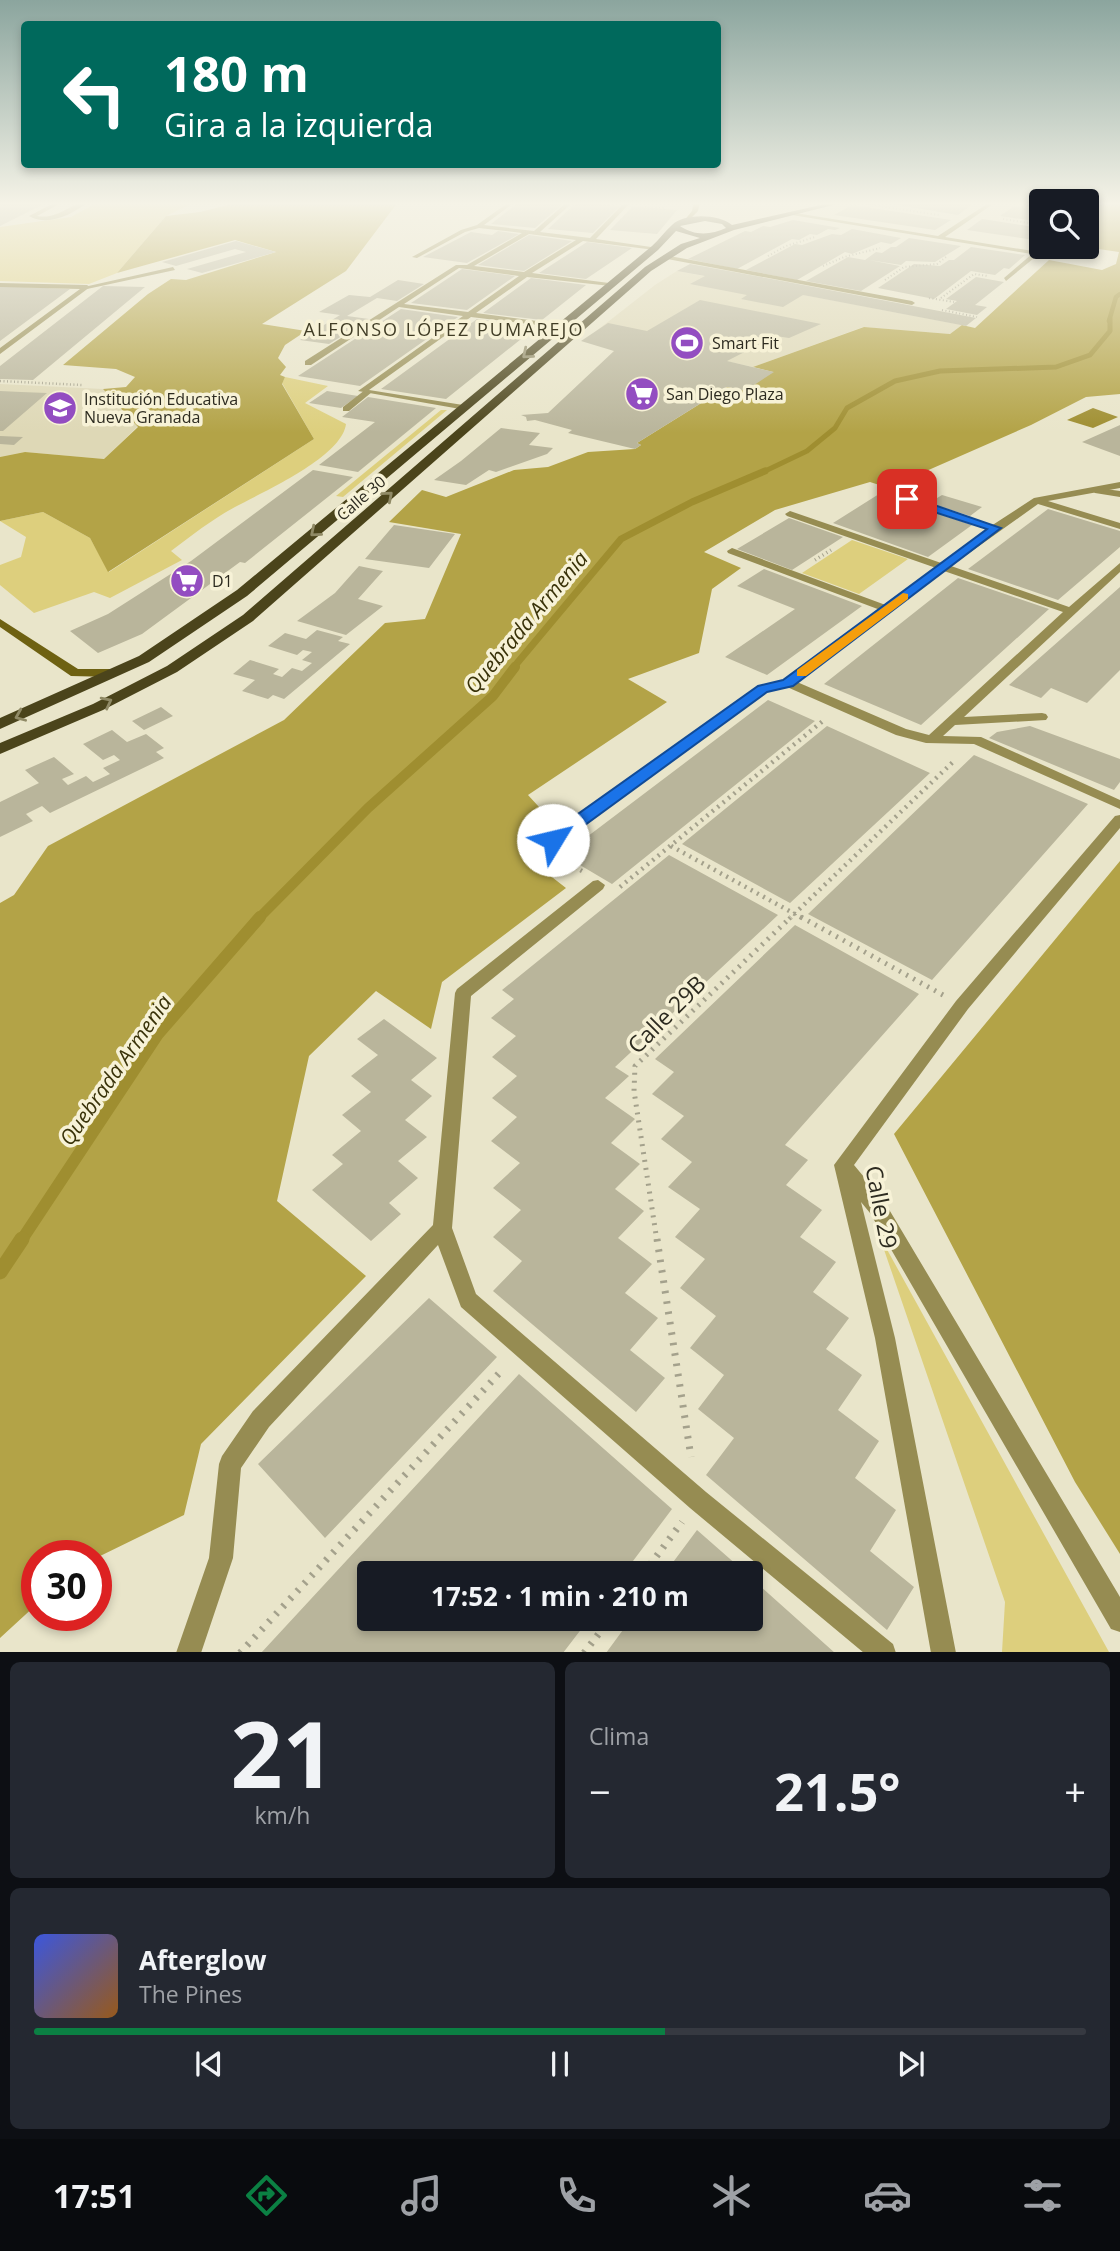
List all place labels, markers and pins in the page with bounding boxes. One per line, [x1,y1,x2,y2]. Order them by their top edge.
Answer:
sports icon: Smart Fit [668,324,706,362]
place label: Smart Fit [712,332,779,354]
supermarket icon: San Diego Plaza [623,375,661,413]
place label: San Diego Plaza [666,383,784,405]
place label: Institución Educativa Nueva Granada [84,388,238,428]
school or university icon: Institución Educativa Nueva Granada [41,389,79,427]
pin [877,469,937,529]
supermarket icon: D1 [168,562,206,600]
place label: D1 [212,570,233,592]

